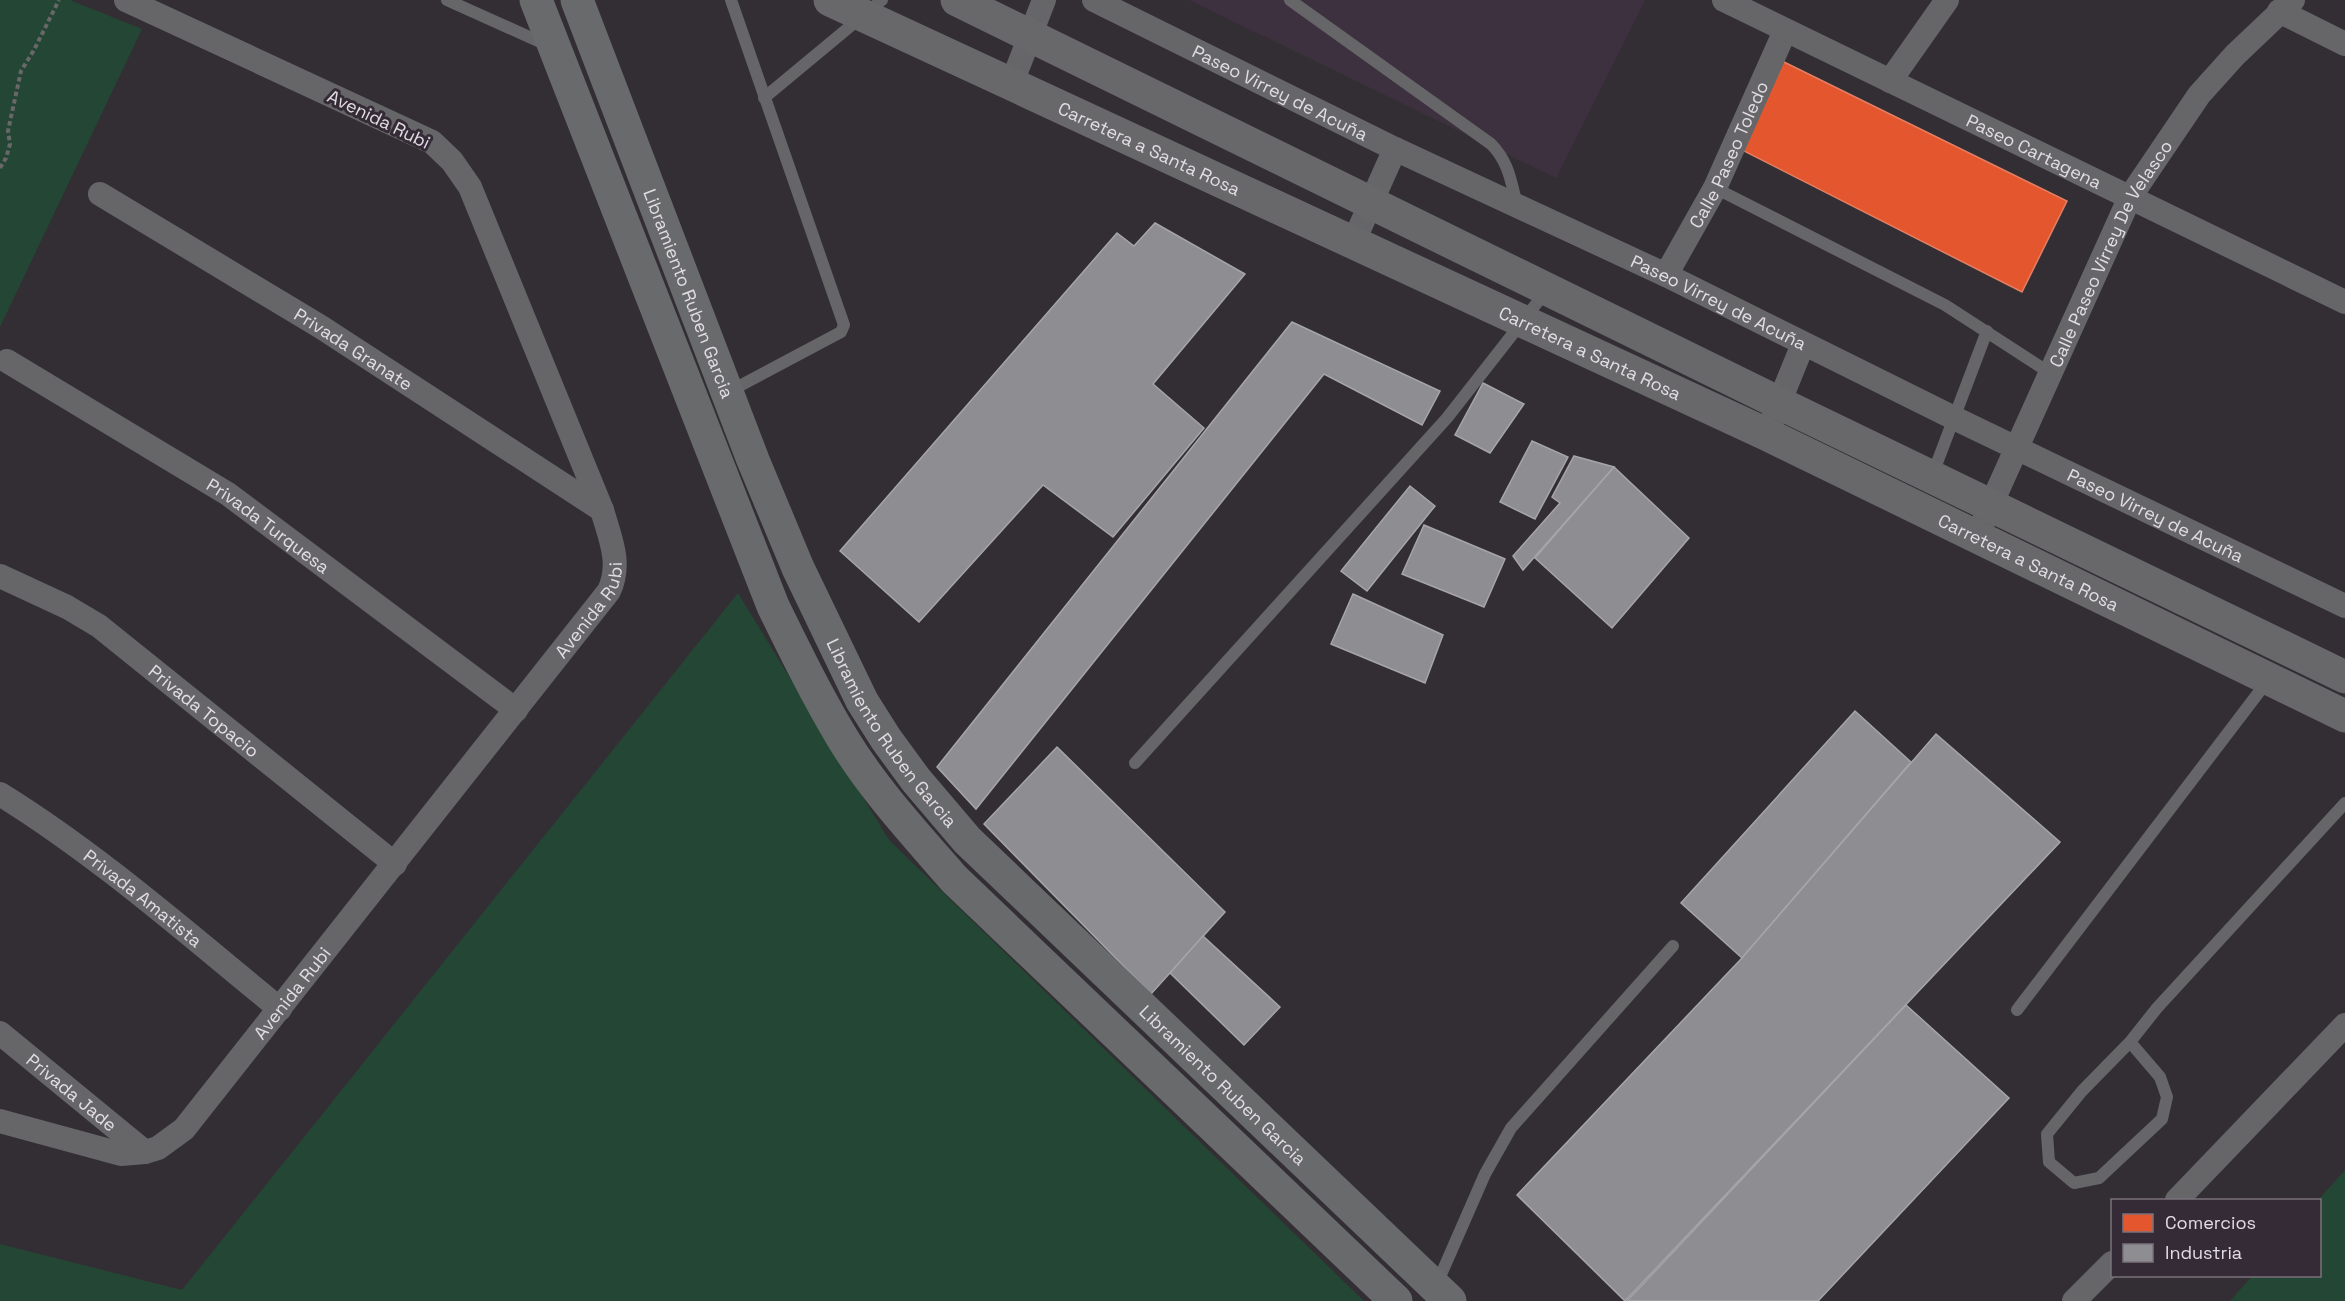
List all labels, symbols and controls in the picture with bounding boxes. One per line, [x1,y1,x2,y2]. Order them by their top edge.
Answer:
street label: Paseo Virrey de Acuña [1189,39,1372,145]
street label: Calle Paseo Toledo [1683,77,1773,232]
street label: Avenida Rubi [324,84,434,154]
street label: Carretera a Santa Rosa [1055,96,1244,200]
street label: Paseo Cartagena [1963,108,2106,193]
street label: Calle Paseo Virrey De Velasco [2043,135,2177,370]
street label: Libramiento Ruben Garcia [639,185,740,401]
street label: Paseo Virrey de Acuña [1627,249,1811,355]
street label: Carretera a Santa Rosa [1495,300,1685,405]
street label: Privada Granate [290,302,417,395]
street label: Paseo Virrey de Acuña [2064,463,2248,567]
street label: Privada Turquesa [203,472,335,578]
street label: Carretera a Santa Rosa [1935,508,2123,616]
street label: Avenida Rubi [549,562,626,662]
street label: Libramiento Ruben Garcia [822,634,963,832]
street label: Privada Topacio [144,659,264,762]
street label: Privada Amatista [79,844,207,952]
street label: Avenida Rubi [248,942,335,1044]
street label: Libramiento Ruben Garcia [1135,1000,1312,1170]
street label: Privada Jade [22,1048,122,1136]
legend [2111,1199,2321,1277]
text: Comercios [2165,1211,2256,1234]
text: Industria [2165,1241,2242,1264]

